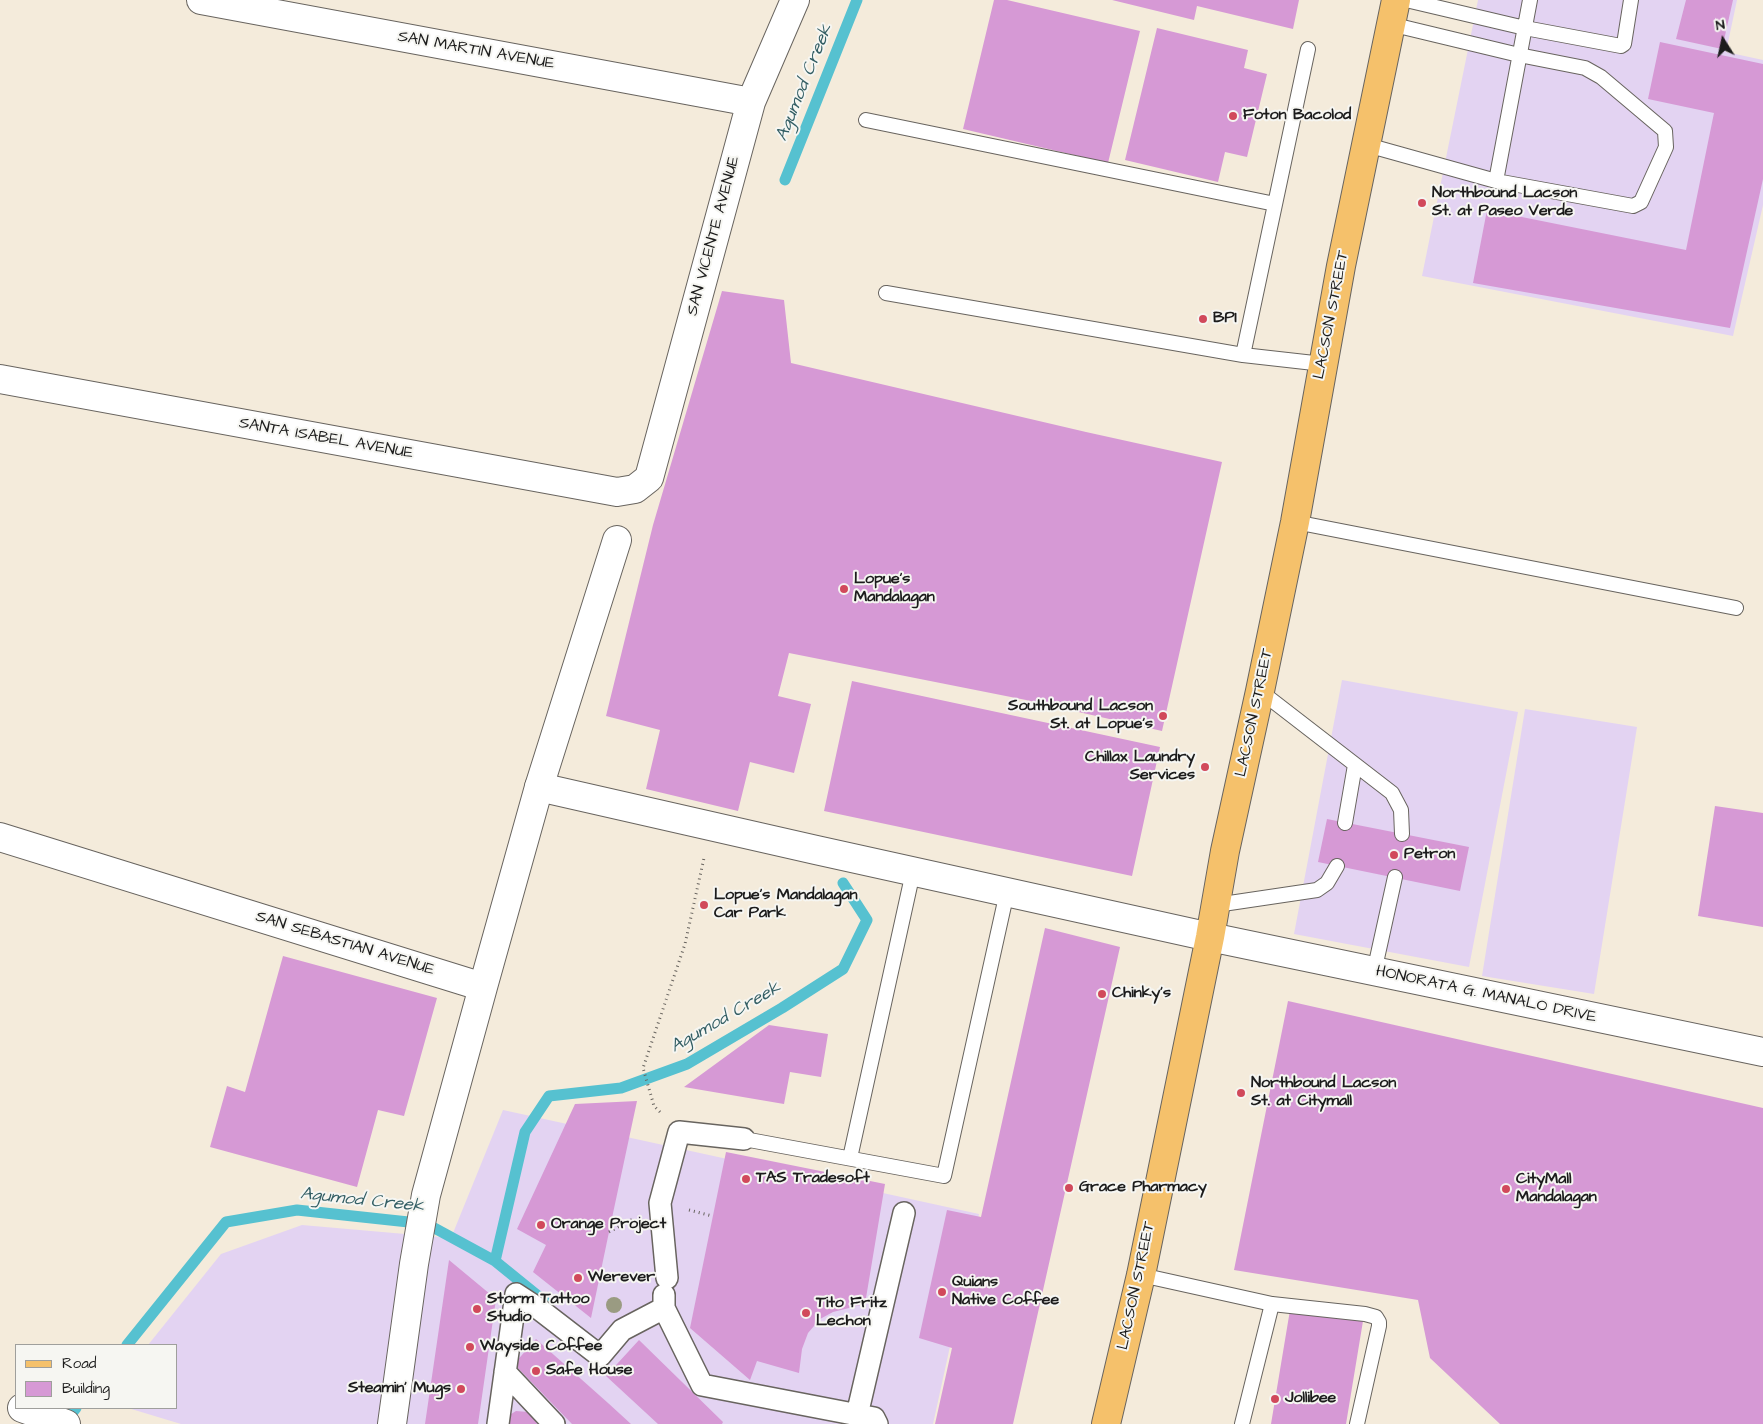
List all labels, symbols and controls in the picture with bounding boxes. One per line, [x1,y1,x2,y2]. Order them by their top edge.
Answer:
north arrow [1698,15,1748,65]
text: N [1714,15,1726,36]
water label: Agumod Creek [772,22,838,144]
street label: SAN MARTIN AVENUE [396,28,556,74]
place label: Foton Bacolod [1243,106,1351,126]
marker: Foton Bacolod [1227,110,1239,122]
street label: SAN VICENTE AVENUE [683,154,745,318]
place label: Northbound Lacson St. at Paseo Verde [1432,184,1577,222]
marker: Northbound Lacson St. at Paseo Verde [1416,197,1428,209]
street label: LACSON STREET [1310,249,1354,381]
place label: BPI [1213,309,1237,329]
marker: BPI [1197,313,1209,325]
street label: SANTA ISABEL AVENUE [237,414,415,464]
place label: Lopue's Mandalagan [854,570,935,608]
marker: Lopue's Mandalagan [838,583,850,595]
street label: LACSON STREET [1232,647,1278,779]
place label: Southbound Lacson St. at Lopue's [1008,697,1153,735]
marker: Southbound Lacson St. at Lopue's [1157,710,1169,722]
place label: Chillax Laundry Services [1085,748,1195,786]
marker: Chillax Laundry Services [1199,761,1211,773]
place label: Petron [1404,845,1455,865]
marker: Petron [1388,849,1400,861]
place label: Lopue's Mandalagan Car Park [714,886,858,924]
marker: Lopue's Mandalagan Car Park [698,899,710,911]
street label: SAN SEBASTIAN AVENUE [253,908,437,980]
street label: HONORATA G. MANALO DRIVE [1374,962,1598,1028]
water label: Agumod Creek [667,978,785,1058]
place label: Chinky's [1112,984,1171,1004]
marker: Chinky's [1096,988,1108,1000]
place label: Northbound Lacson St. at Citymall [1251,1074,1396,1112]
marker: Northbound Lacson St. at Citymall [1235,1087,1247,1099]
place label: TAS Tradesoft [756,1169,870,1189]
place label: CityMall Mandalagan [1516,1170,1597,1208]
marker: TAS Tradesoft [740,1173,752,1185]
place label: Grace Pharmacy [1079,1178,1207,1198]
marker: Grace Pharmacy [1063,1182,1075,1194]
marker: CityMall Mandalagan [1500,1183,1512,1195]
water label: Agumod Creek [299,1184,425,1218]
place label: Orange Project [551,1215,666,1235]
marker: Orange Project [535,1219,547,1231]
street label: LACSON STREET [1114,1220,1160,1352]
place label: Werever [588,1268,655,1288]
marker: Werever [572,1272,584,1284]
place label: Quians Native Coffee [952,1273,1059,1311]
marker: Quians Native Coffee [936,1286,948,1298]
place label: Storm Tattoo Studio [487,1290,589,1328]
place label: Tito Fritz Lechon [816,1294,887,1332]
marker: Storm Tattoo Studio [471,1303,483,1315]
marker: Tito Fritz Lechon [800,1307,812,1319]
place label: Wayside Coffee [480,1337,602,1357]
marker: Wayside Coffee [464,1341,476,1353]
legend [15,1344,178,1409]
text: Road [62,1353,96,1374]
place label: Safe House [546,1361,632,1381]
marker: Safe House [530,1365,542,1377]
text: Building [62,1378,110,1399]
place label: Steamin' Mugs [348,1379,451,1399]
marker: Steamin' Mugs [455,1383,467,1395]
place label: Jollibee [1285,1389,1336,1409]
marker: Jollibee [1269,1393,1281,1405]

